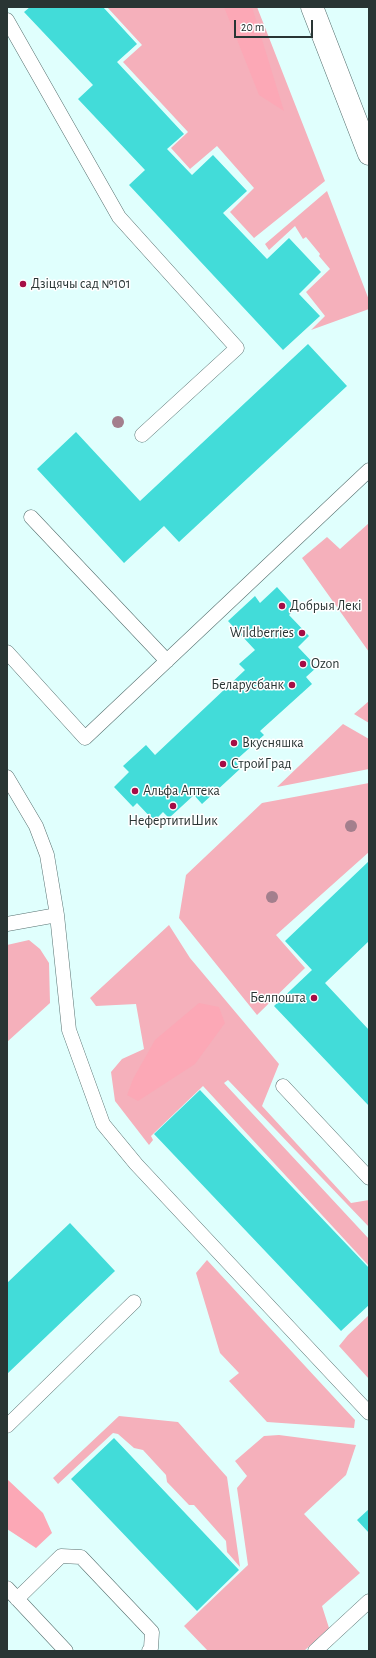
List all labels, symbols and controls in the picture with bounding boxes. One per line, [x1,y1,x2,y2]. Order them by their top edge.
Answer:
scale bar [236,12,315,38]
text: 20 m [241,21,264,33]
place label: Дзіцячы сад №101 [31,276,131,292]
marker: Дзіцячы сад №101 [18,279,28,289]
place label: Добрыя Лекі [290,598,361,614]
marker: Добрыя Лекі [277,601,287,611]
place label: Wildberries [230,625,294,641]
marker: Wildberries [297,628,307,638]
place label: Ozon [311,656,339,672]
marker: Ozon [298,659,308,669]
place label: Беларусбанк [211,677,284,693]
marker: Беларусбанк [287,680,297,690]
place label: Вкусняшка [242,735,304,751]
marker: Вкусняшка [229,738,239,748]
place label: СтройГрад [231,756,292,772]
marker: СтройГрад [218,759,228,769]
place label: Альфа Аптека [143,783,220,799]
marker: Альфа Аптека [130,786,140,796]
marker: НефертитиШик [168,801,178,811]
place label: НефертитиШик [128,813,218,829]
place label: Белпошта [250,990,306,1006]
marker: Белпошта [309,993,319,1003]

